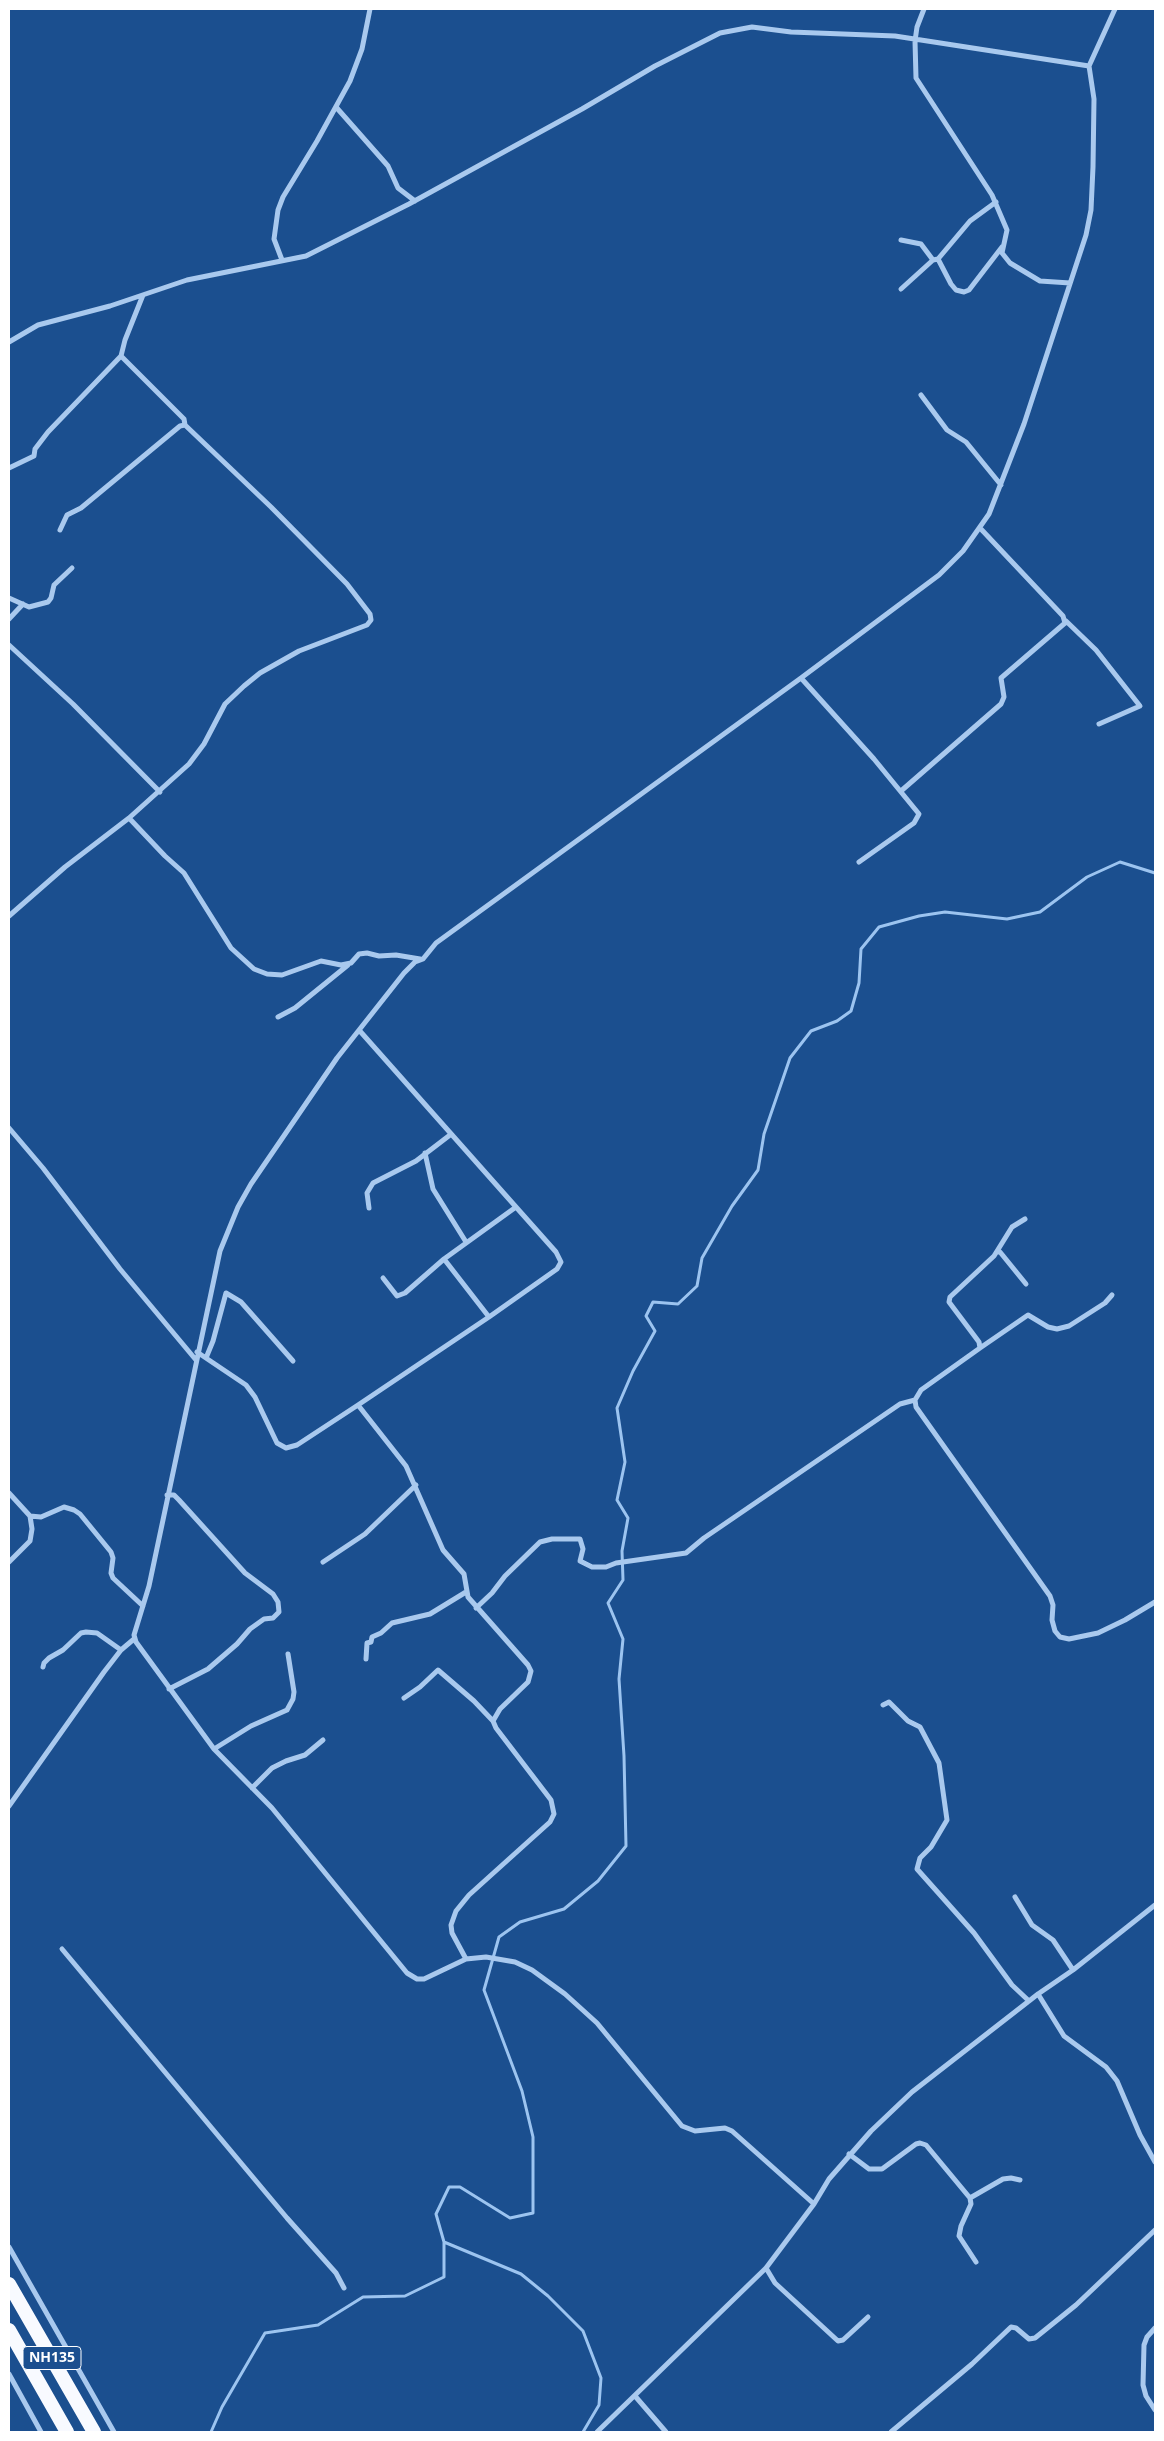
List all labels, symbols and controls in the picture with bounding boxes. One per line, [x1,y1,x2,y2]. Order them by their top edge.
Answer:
road number: NH135 [23,2346,81,2370]

